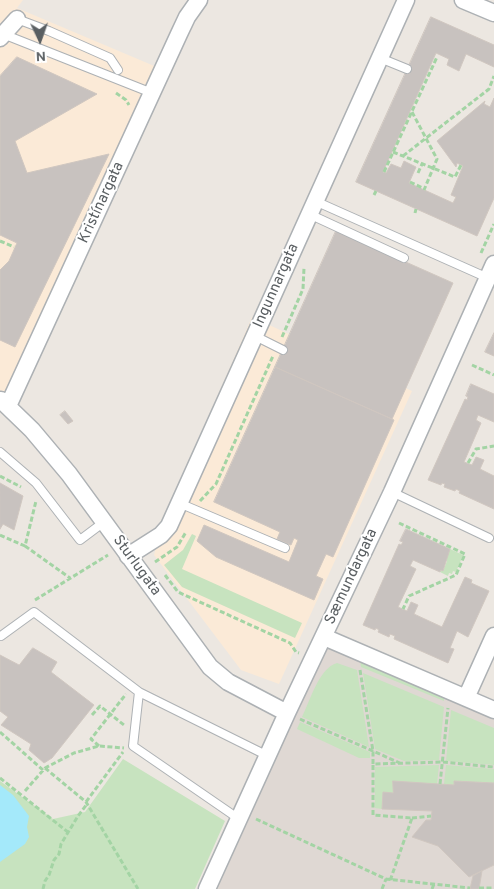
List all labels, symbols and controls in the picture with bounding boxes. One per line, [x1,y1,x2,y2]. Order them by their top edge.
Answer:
north arrow [15,15,65,65]
text: N [35,47,46,64]
street label: Kristínargata [75,160,129,246]
street label: Ingunnargata [250,241,304,331]
street label: Sæmundargata [322,526,382,628]
street label: Sturlugata [108,532,164,600]

